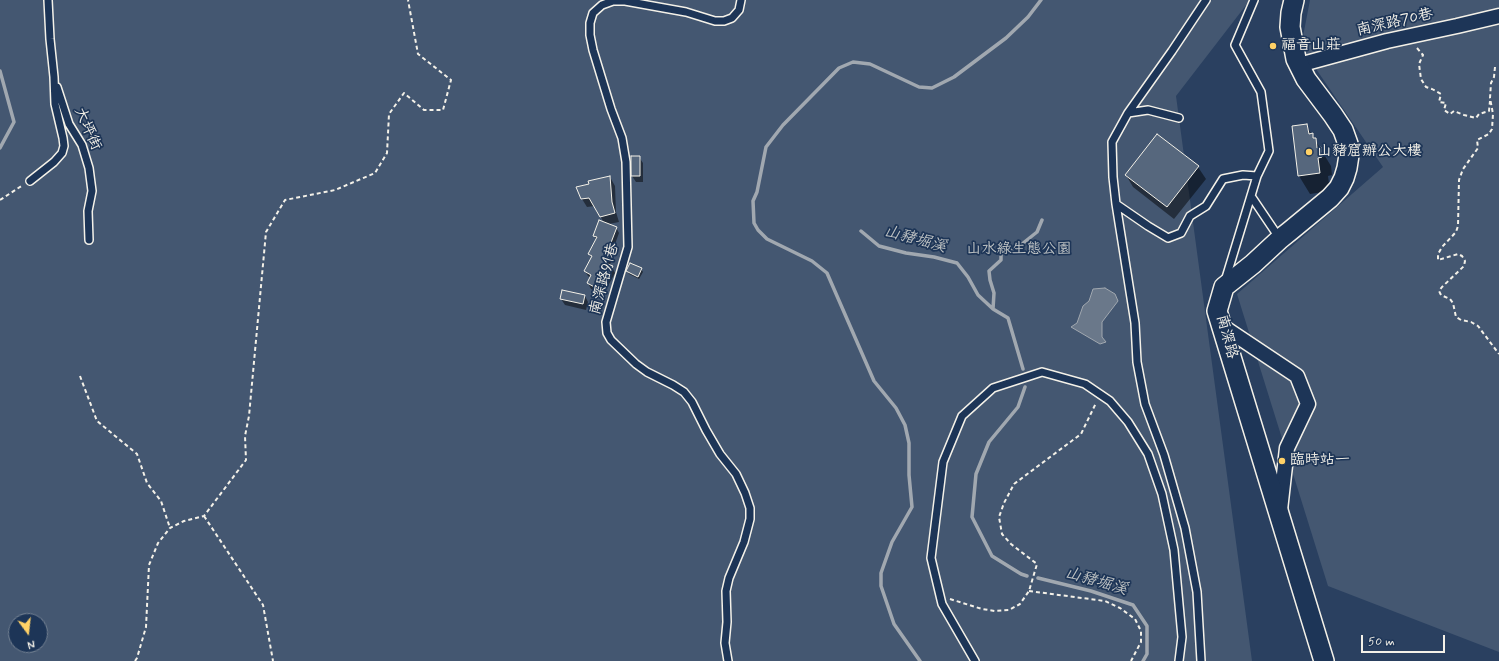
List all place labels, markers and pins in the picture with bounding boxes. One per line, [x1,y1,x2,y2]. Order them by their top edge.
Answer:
place label: 福音山莊 [1281,37,1341,55]
marker: 福音山莊 [1268,41,1278,51]
place label: 山豬窟辦公大樓 [1317,143,1422,161]
marker: 山豬窟辦公大樓 [1304,147,1314,157]
place label: 臨時站一 [1290,452,1350,470]
marker: 臨時站一 [1277,456,1287,466]

